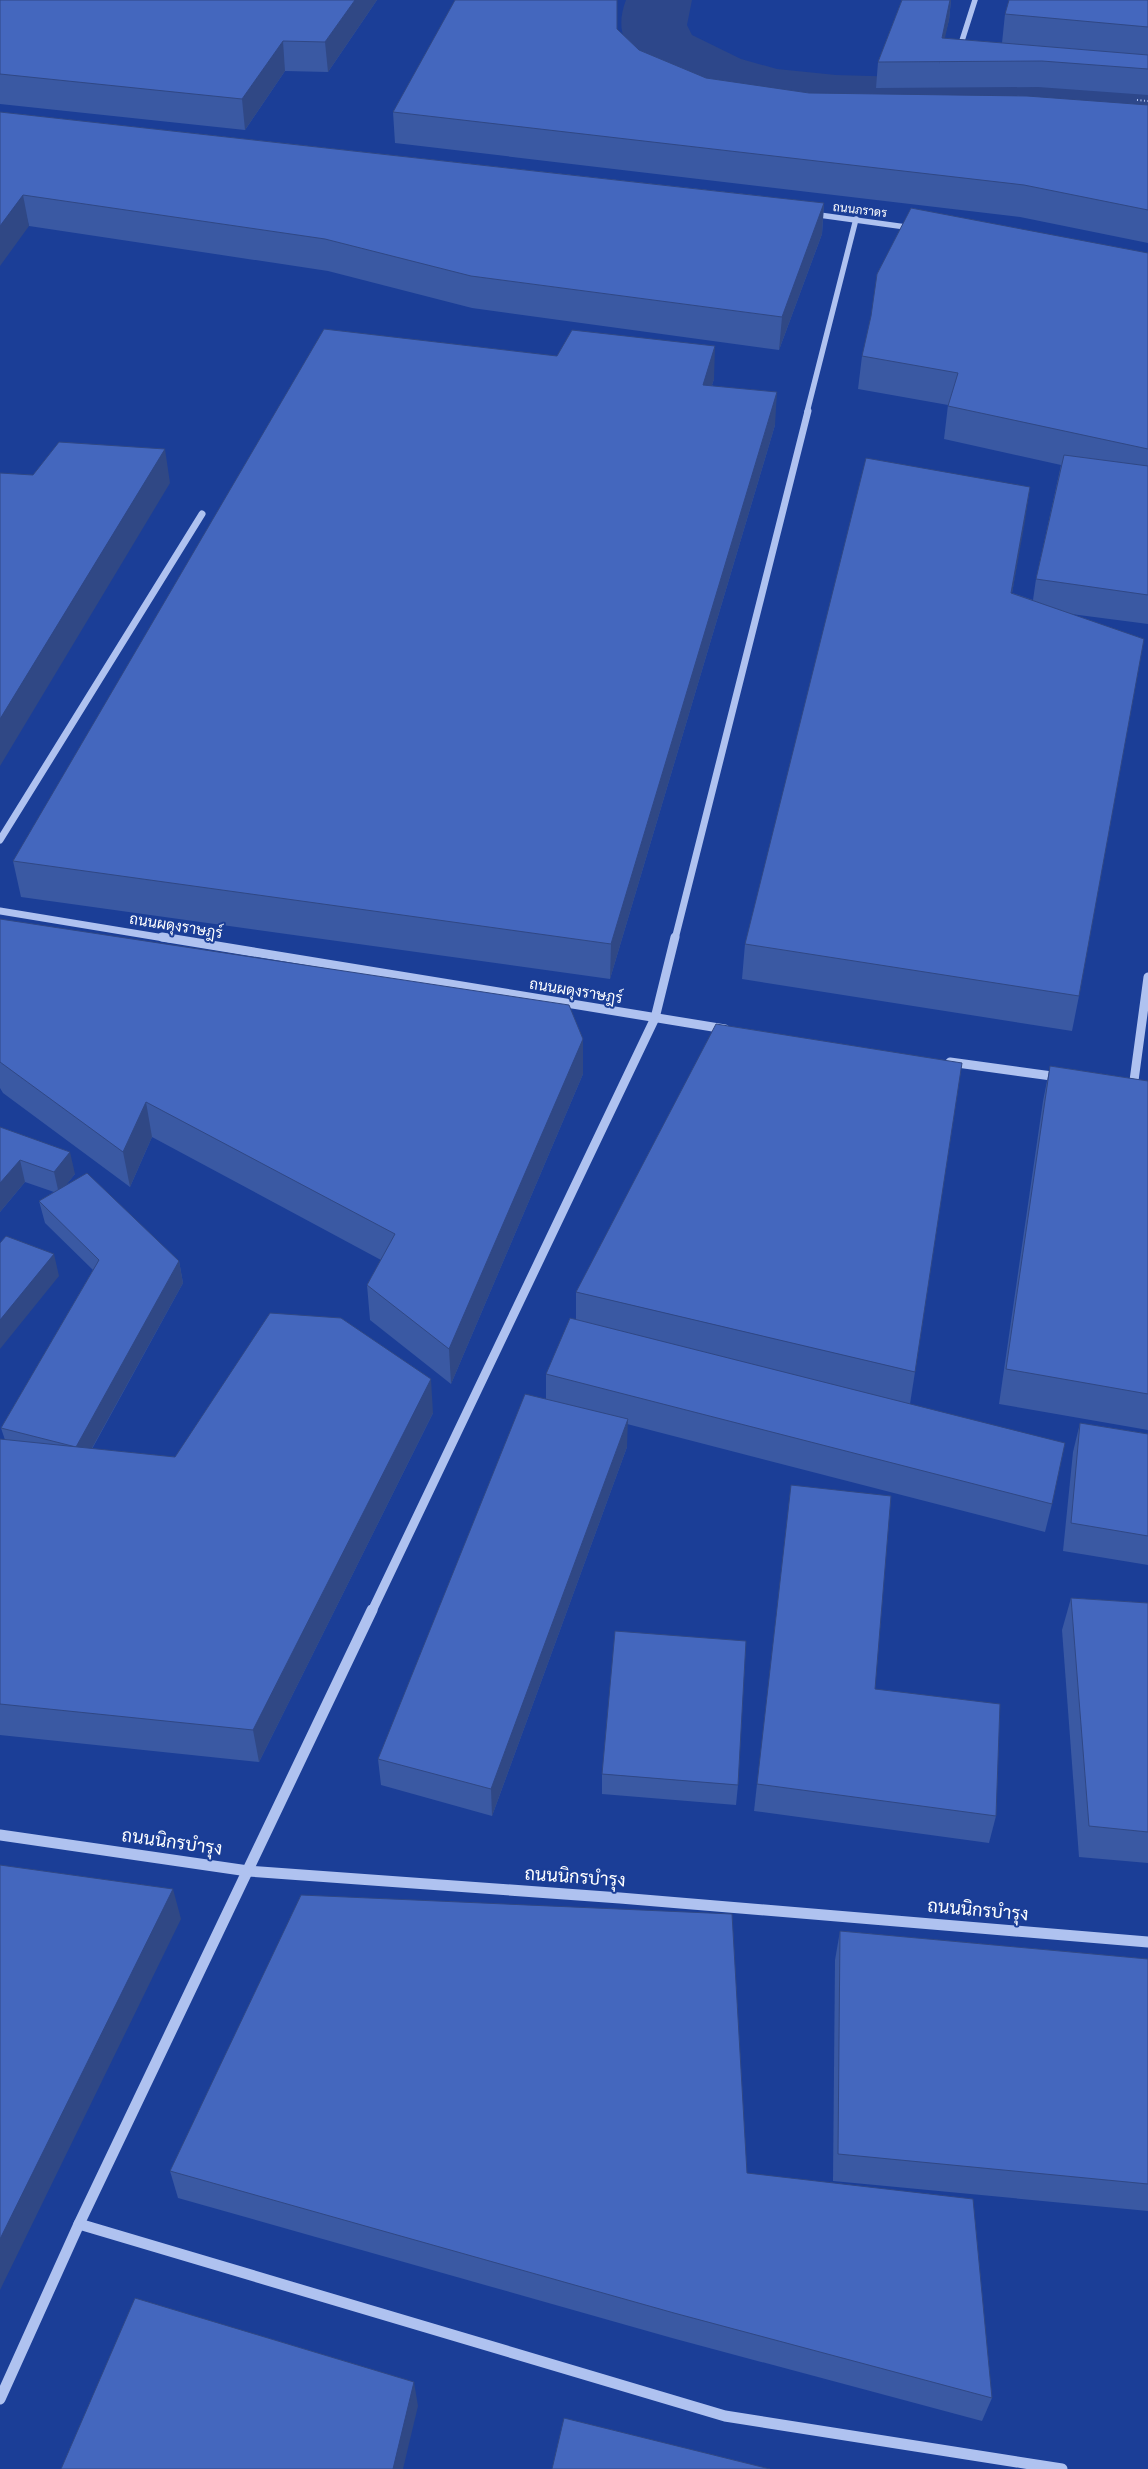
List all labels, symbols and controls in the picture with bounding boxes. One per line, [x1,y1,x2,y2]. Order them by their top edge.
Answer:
street label: ถนนภราดร [832,199,888,220]
street label: ถนนผดุงราษฎร์ [128,909,224,944]
street label: ถนนผดุงราษฎร์ [528,974,624,1009]
street label: ถนนนิกรบำรุง [120,1823,224,1861]
street label: ถนนนิกรบำรุง [524,1862,626,1892]
street label: ถนนนิกรบำรุง [927,1894,1029,1926]

